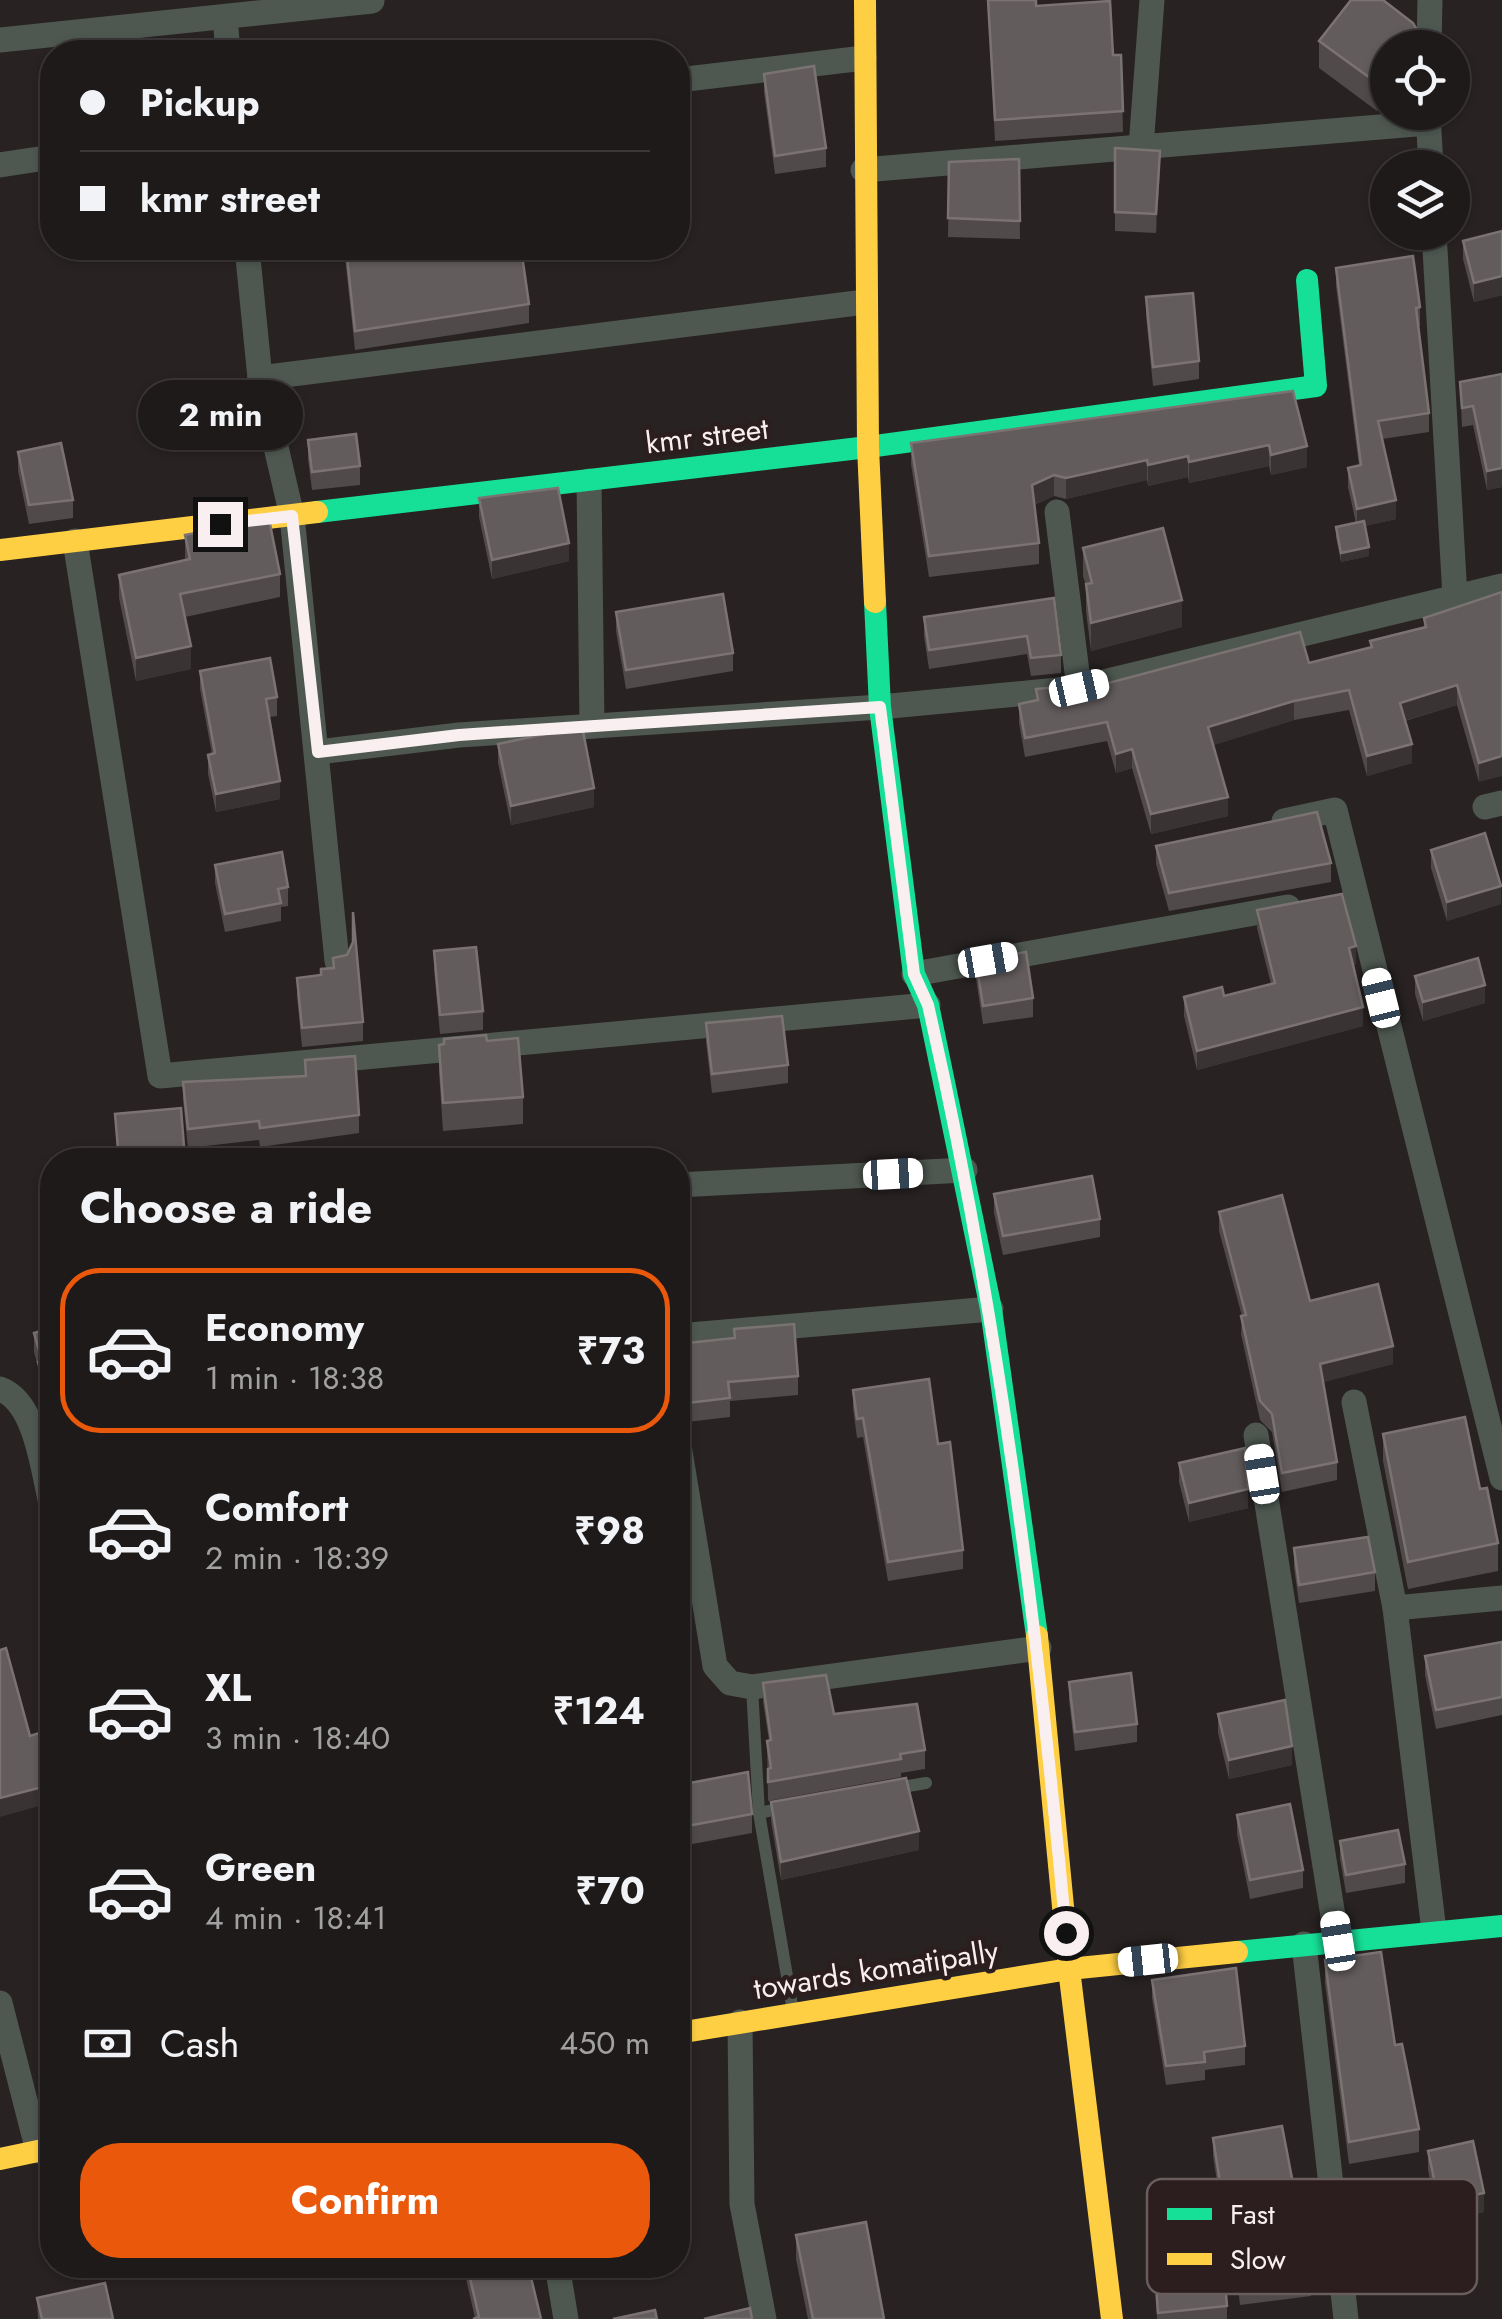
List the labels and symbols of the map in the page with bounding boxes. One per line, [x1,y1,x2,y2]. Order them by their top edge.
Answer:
callout: 2 min [138,379,302,449]
street label: kmr street [643,407,771,464]
route end [198,502,243,547]
car [1046,667,1112,709]
car [956,940,1020,980]
car [1359,965,1403,1031]
car [862,1157,924,1191]
car [1242,1442,1282,1506]
car [1318,1909,1358,1973]
route start [1044,1911,1089,1956]
street label: towards komatipally [751,1929,1002,2010]
car [1117,1942,1179,1978]
legend [1147,2179,1477,2294]
text: Fast [1230,2194,1275,2235]
text: Slow [1230,2239,1286,2280]

